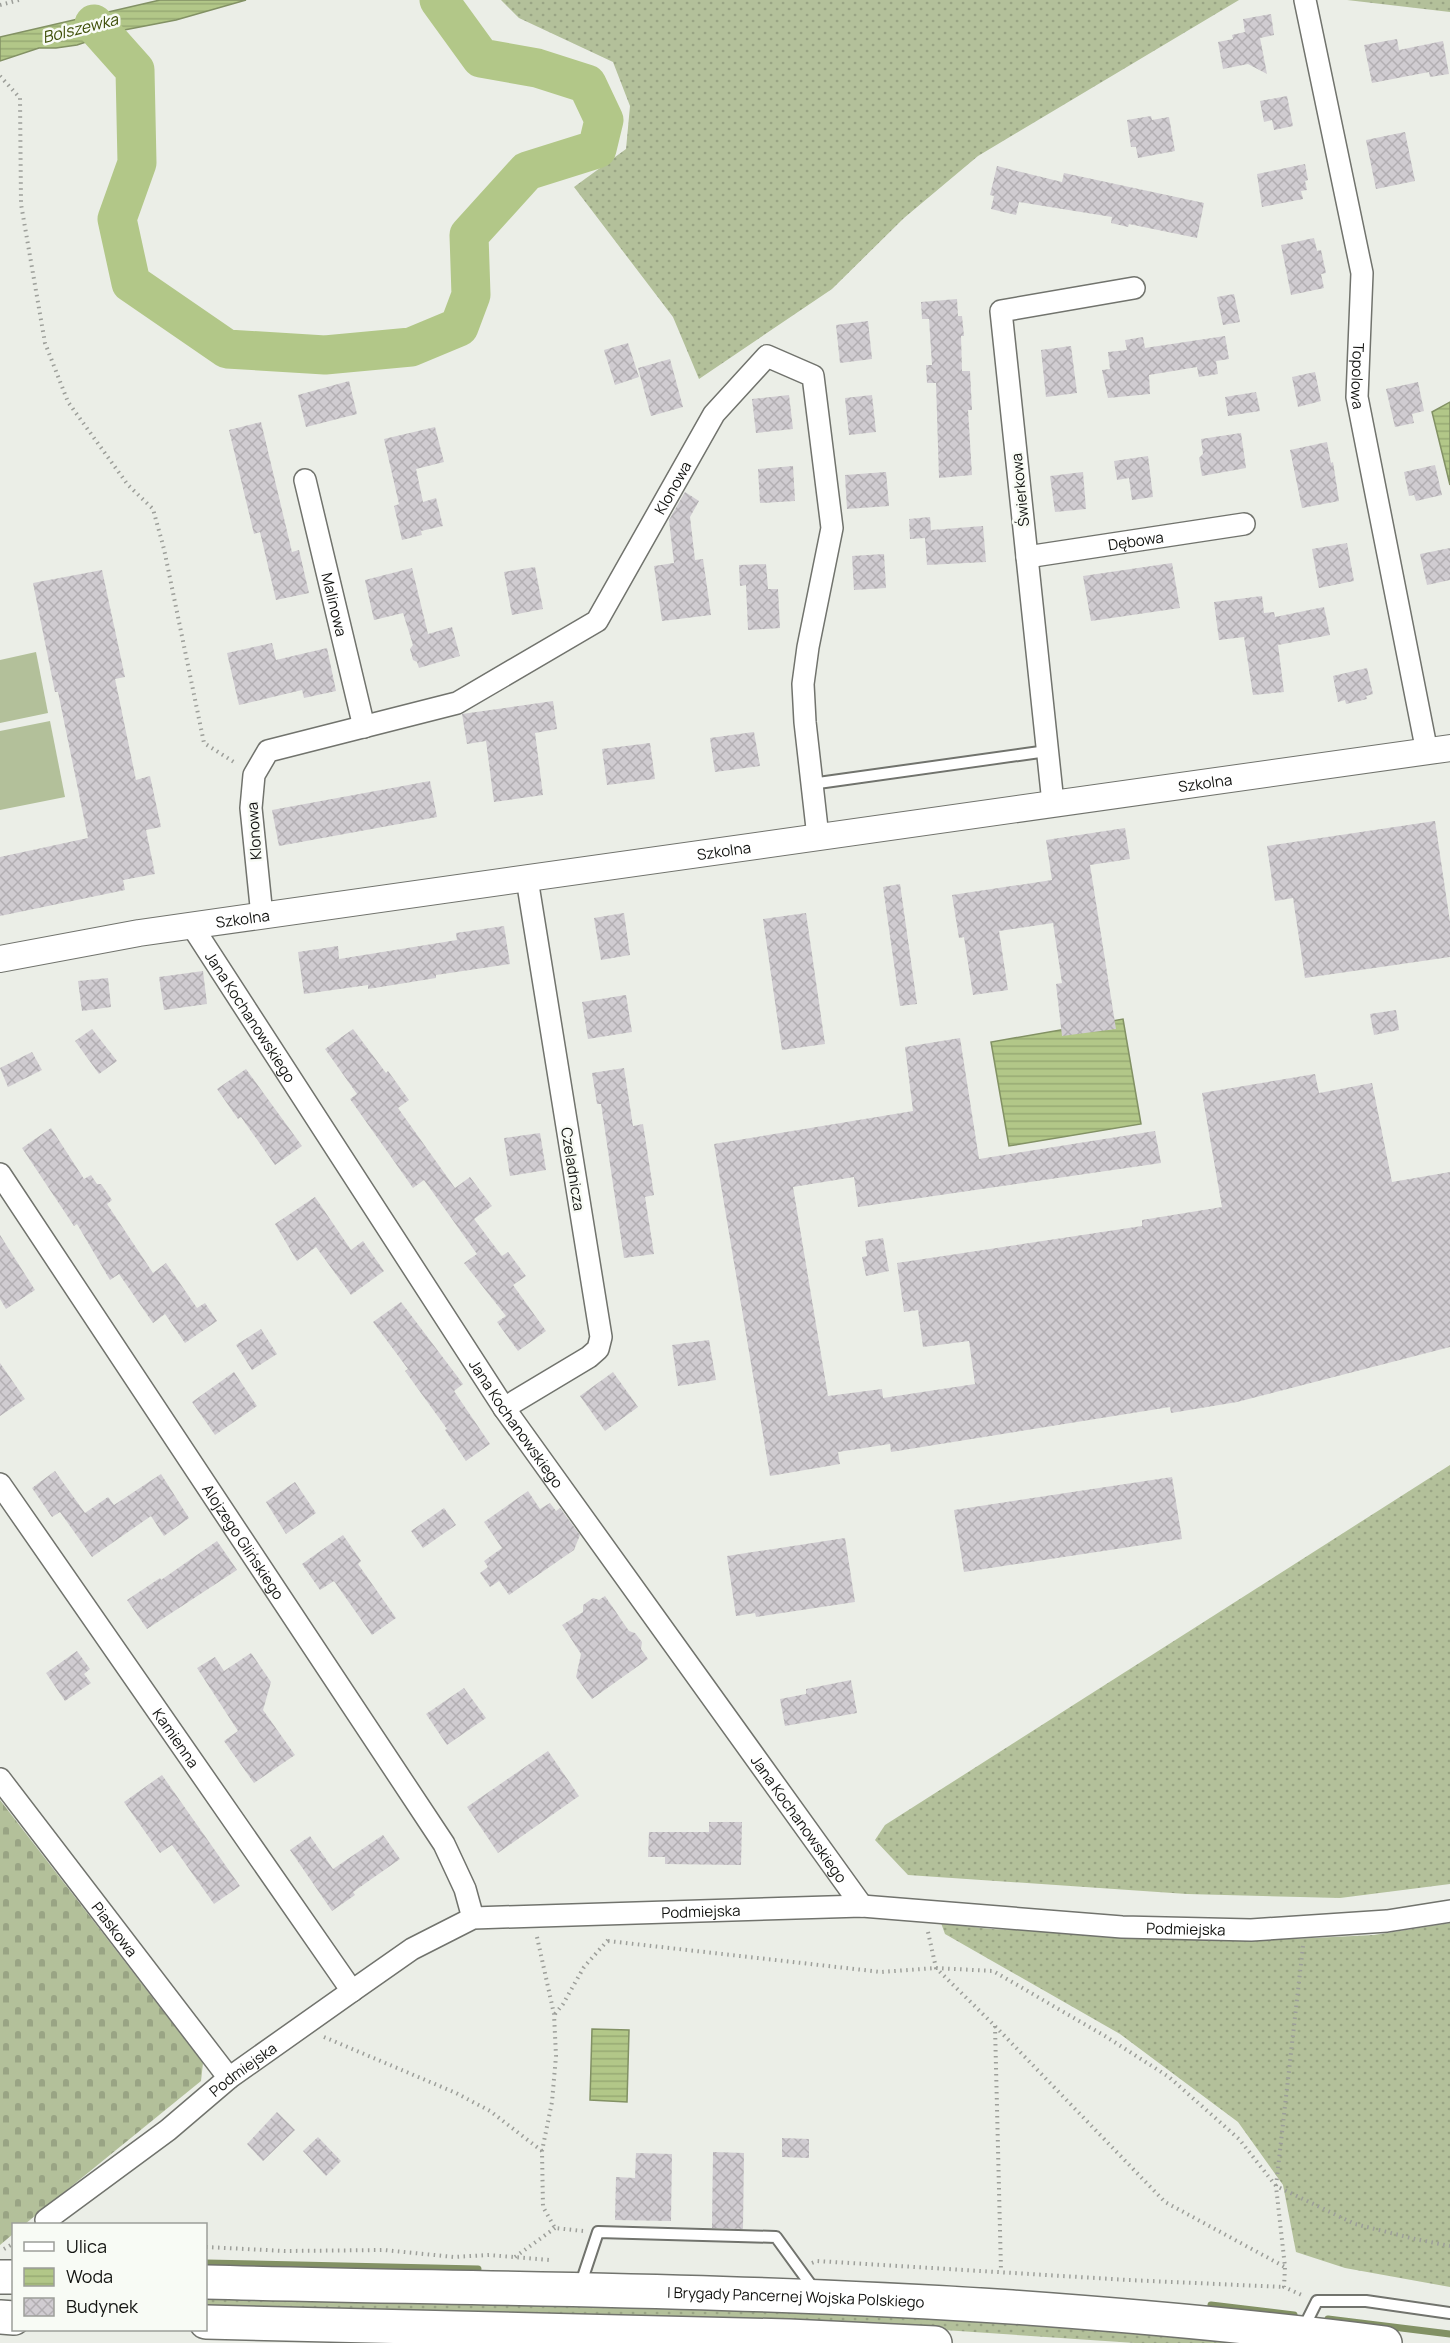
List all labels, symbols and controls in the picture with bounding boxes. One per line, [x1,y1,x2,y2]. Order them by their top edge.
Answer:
water label: Bolszewka [40,8,121,48]
street label: Topolowa [1346,343,1370,411]
street label: Świerkowa [1006,452,1034,528]
street label: Klonowa [649,457,696,518]
street label: Dębowa [1107,526,1165,555]
street label: Malinowa [317,571,352,638]
street label: Szkolna [1177,768,1233,797]
street label: Klonowa [241,801,267,861]
street label: Szkolna [696,836,752,865]
street label: Szkolna [214,904,271,933]
street label: Jana Kochanowskiego [200,947,301,1086]
street label: Czeladnicza [556,1126,590,1212]
street label: Jana Kochanowskiego [465,1355,569,1492]
street label: Alojzego Glińskiego [198,1480,290,1604]
street label: Kamienna [148,1704,204,1772]
street label: Jana Kochanowskiego [746,1751,852,1887]
street label: Piaskowa [87,1897,143,1961]
street label: Podmiejska [661,1899,741,1923]
street label: Podmiejska [1146,1917,1226,1940]
street label: Podmiejska [204,2037,281,2101]
legend [12,2223,207,2331]
text: Ulica [66,2234,107,2258]
text: Woda [66,2264,113,2288]
street label: I Brygady Pancernej Wojska Polskiego [667,2281,925,2312]
text: Budynek [66,2294,139,2318]

